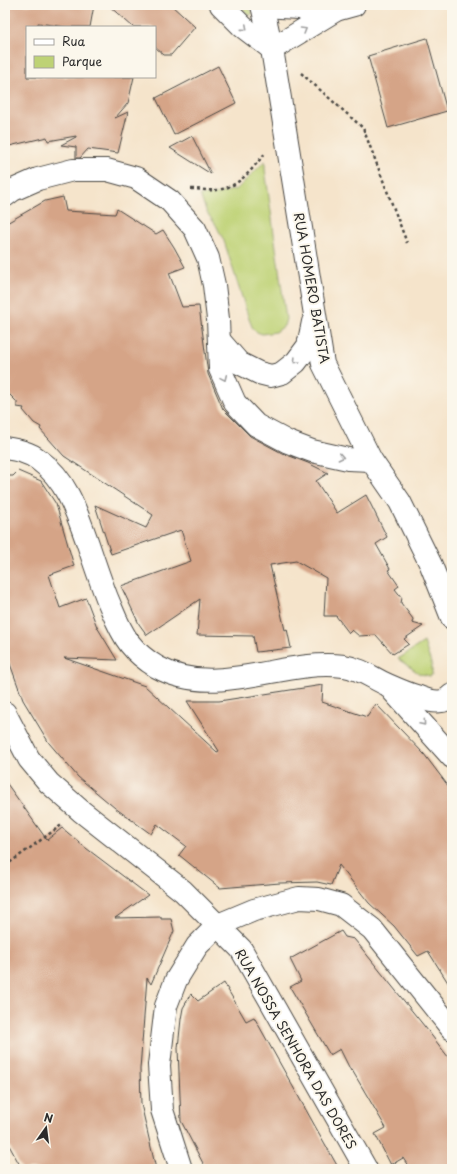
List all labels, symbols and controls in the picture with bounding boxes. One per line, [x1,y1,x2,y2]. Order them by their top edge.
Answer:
one-way arrow [241,24,248,31]
legend [26,26,156,78]
one-way arrow [300,27,307,34]
text: Rua [62,32,86,50]
text: Parque [62,52,102,70]
street label: RUA HOMERO BATISTA [290,211,335,365]
one-way arrow [293,356,300,364]
one-way arrow [219,374,227,382]
one-way arrow [338,453,345,461]
one-way arrow [418,719,425,726]
street label: RUA NOSSA SENHORA DAS DORES [231,945,362,1153]
north arrow [26,1108,66,1148]
text: N [42,1109,55,1127]

